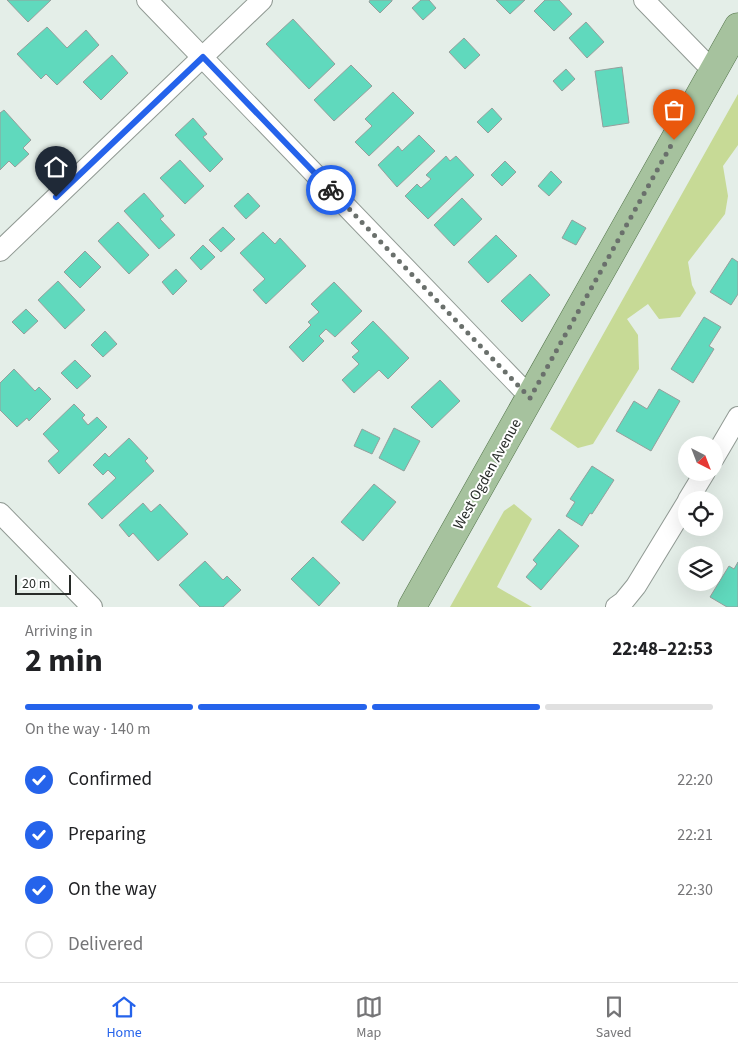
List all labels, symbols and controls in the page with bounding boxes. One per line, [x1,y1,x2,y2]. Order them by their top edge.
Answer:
pin [653,89,695,140]
icon: bag [660,96,688,124]
pin [35,146,77,197]
icon: home [42,153,70,181]
courier [306,165,356,215]
icon: bike [317,176,345,204]
street label: West Ogden Avenue [448,415,527,533]
north arrow [678,436,722,481]
map controls [678,436,723,591]
button: locate [678,491,723,536]
button: layers [678,546,723,591]
scale bar [15,572,71,595]
text: 20 m [22,574,50,594]
text: Arriving in [25,620,93,642]
text: 22:48–22:53 [612,636,713,663]
text: 2 min [25,638,103,684]
text: On the way · 140 m [25,718,150,740]
icon: check [25,766,53,794]
text: Confirmed [68,766,152,793]
text: 22:20 [677,769,713,791]
icon: check [25,821,53,849]
text: Preparing [68,821,146,848]
text: 22:21 [677,824,713,846]
icon: check [25,876,53,904]
text: On the way [68,876,157,903]
text: 22:30 [677,879,713,901]
text: Delivered [68,931,143,958]
tab: Home [106,993,142,1043]
tab: Map [355,993,383,1043]
tab: Saved [596,993,631,1043]

